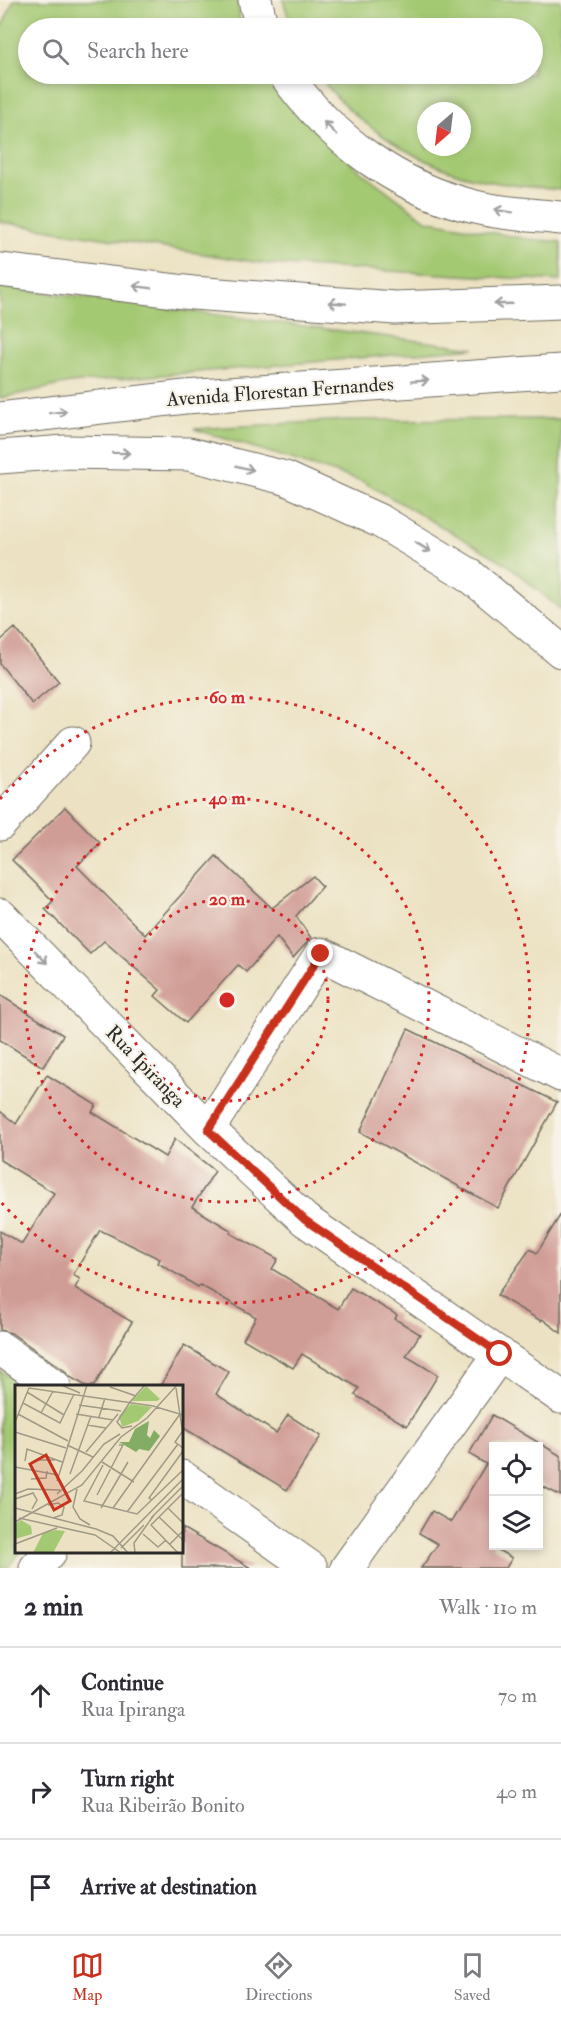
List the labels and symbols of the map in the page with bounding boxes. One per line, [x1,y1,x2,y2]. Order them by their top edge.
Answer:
north arrow [417,102,471,156]
one-way arrow [323,120,338,135]
one-way arrow [493,206,513,217]
one-way arrow [133,281,153,292]
one-way arrow [327,298,347,309]
one-way arrow [493,298,513,310]
street label: Avenida Florestan Fernandes [165,371,395,412]
one-way arrow [409,375,429,386]
one-way arrow [48,406,68,417]
one-way arrow [111,447,131,459]
one-way arrow [236,463,255,475]
one-way arrow [414,541,431,553]
text: 60 m [209,686,246,709]
text: 40 m [208,787,246,810]
text: 20 m [209,888,246,911]
route end [307,940,333,966]
one-way arrow [33,950,48,965]
centre of rings [217,990,237,1010]
street label: Rua Ipiranga [100,1020,191,1114]
route start [486,1340,512,1366]
inset map [15,1385,183,1553]

